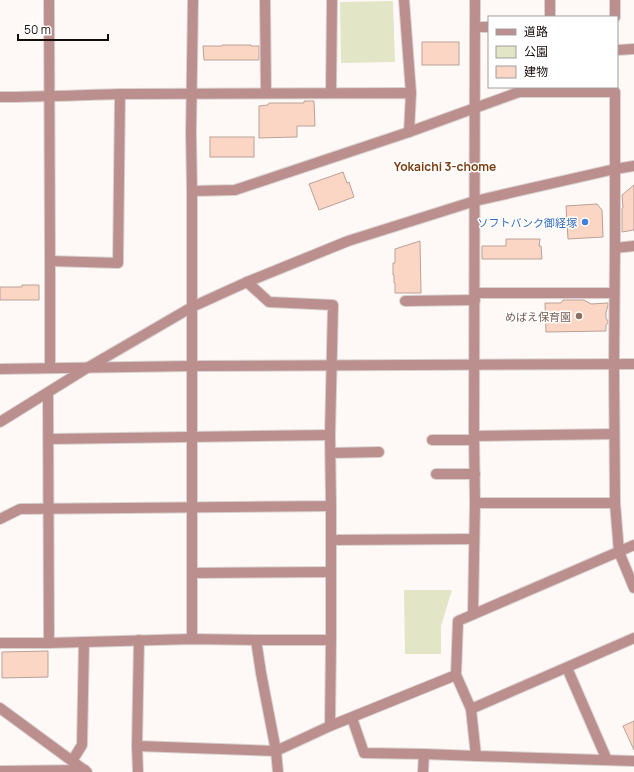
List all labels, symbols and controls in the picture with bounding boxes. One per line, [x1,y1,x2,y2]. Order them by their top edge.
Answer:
scale bar [18,16,108,42]
legend [488,16,618,88]
text: 50 m [24,21,51,38]
text: 道路 [524,23,548,40]
text: 公園 [524,43,548,60]
text: 建物 [524,63,548,80]
district label: Yokaichi 3-chome [394,158,496,175]
place label: ソフトバンク御経塚 [477,215,577,230]
marker: ソフトバンク御経塚 [580,217,590,227]
place label: めばえ保育園 [505,309,571,324]
marker: めばえ保育園 [574,311,584,321]

